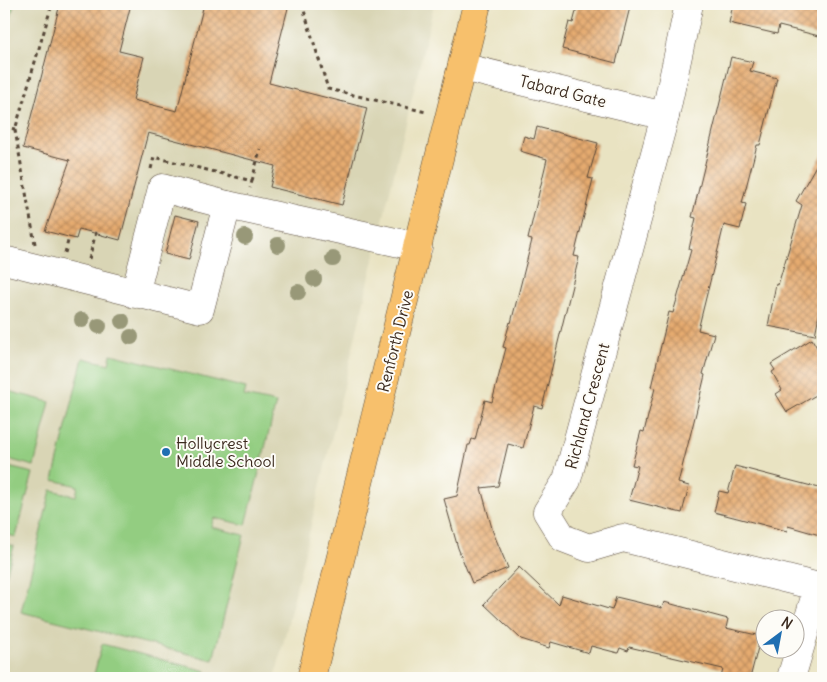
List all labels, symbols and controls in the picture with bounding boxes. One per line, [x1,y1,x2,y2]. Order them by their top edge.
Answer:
street label: Tabard Gate [518,71,608,111]
street label: Renforth Drive [373,288,417,394]
street label: Richland Crescent [561,340,614,471]
place label: Hollycrest Middle School [176,433,275,471]
marker: Hollycrest Middle School [160,446,172,458]
north arrow [754,610,804,660]
text: N [778,613,796,633]

